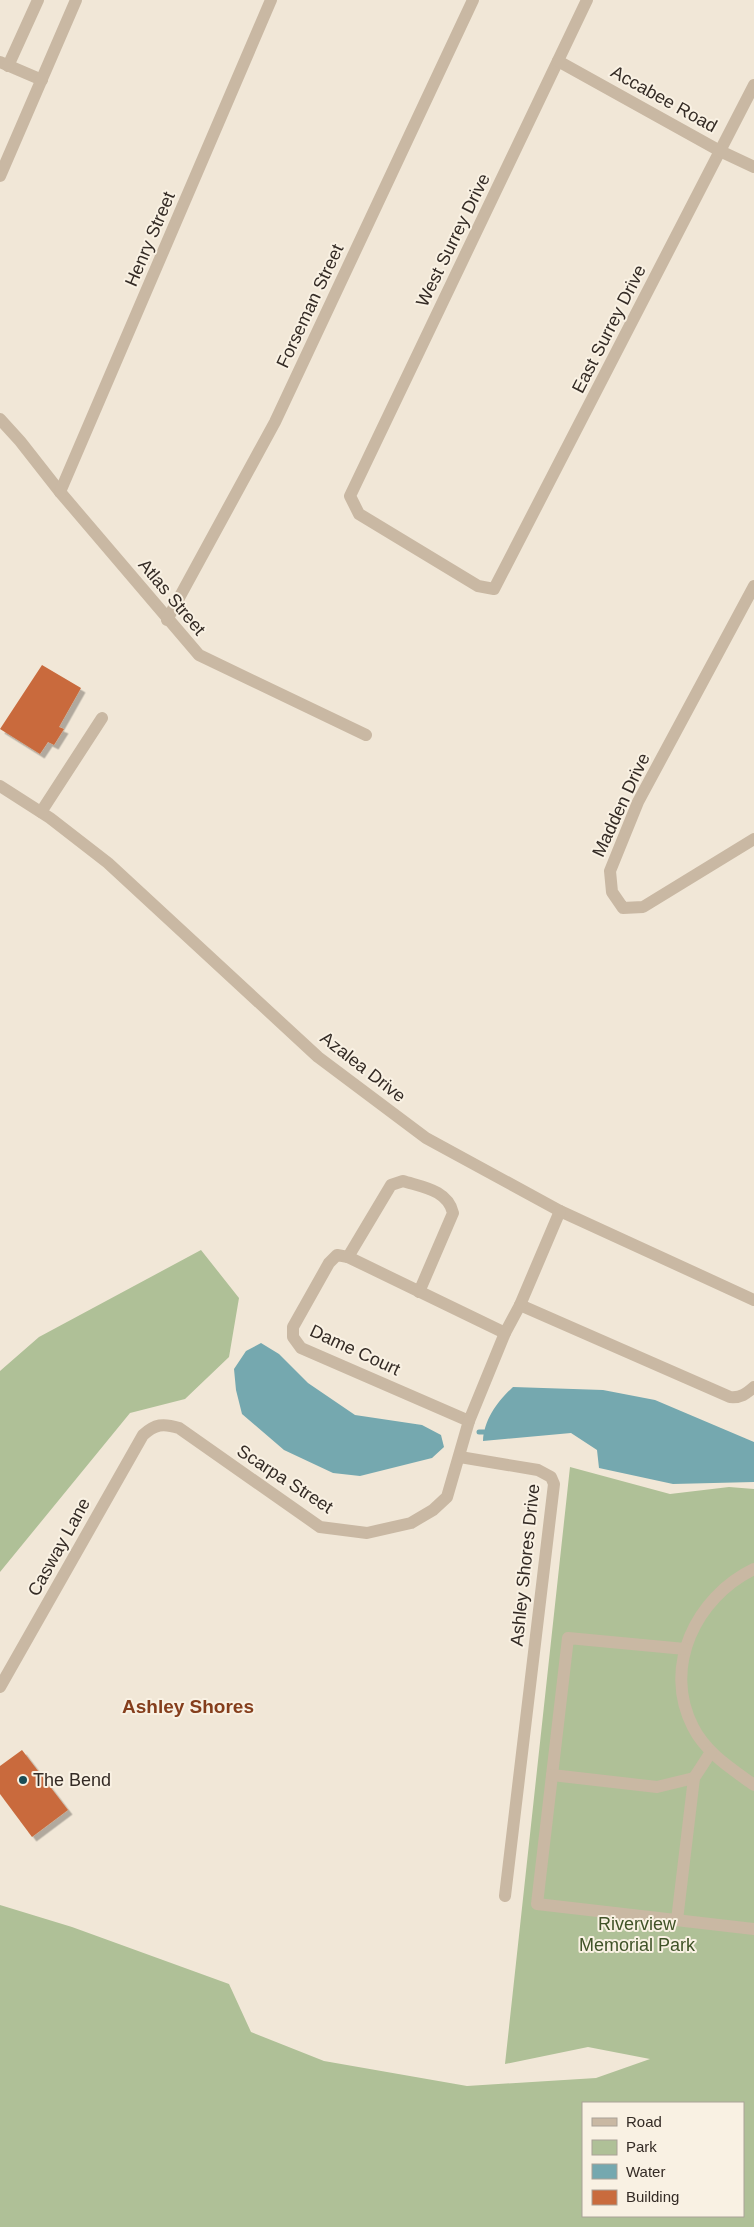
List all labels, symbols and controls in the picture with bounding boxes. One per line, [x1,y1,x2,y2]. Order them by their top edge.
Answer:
street label: Accabee Road [608,62,720,136]
street label: West Surrey Drive [412,170,494,310]
street label: Henry Street [121,189,179,289]
street label: Forseman Street [273,241,347,371]
street label: East Surrey Drive [568,262,650,396]
street label: Atlas Street [134,555,210,639]
street label: Madden Drive [588,750,654,860]
street label: Azalea Drive [317,1028,409,1106]
street label: Dame Court [307,1320,403,1380]
street label: Scarpa Street [233,1441,337,1517]
street label: Ashley Shores Drive [507,1483,543,1647]
street label: Casway Lane [24,1494,94,1600]
district label: Ashley Shores [122,1696,254,1717]
place label: The Bend [33,1770,111,1790]
marker: The Bend [17,1774,29,1786]
park label: Riverview Memorial Park [579,1914,696,1955]
legend [582,2102,744,2217]
text: Road [626,2113,662,2130]
text: Park [626,2138,657,2155]
text: Water [626,2163,665,2180]
text: Building [626,2188,679,2205]

